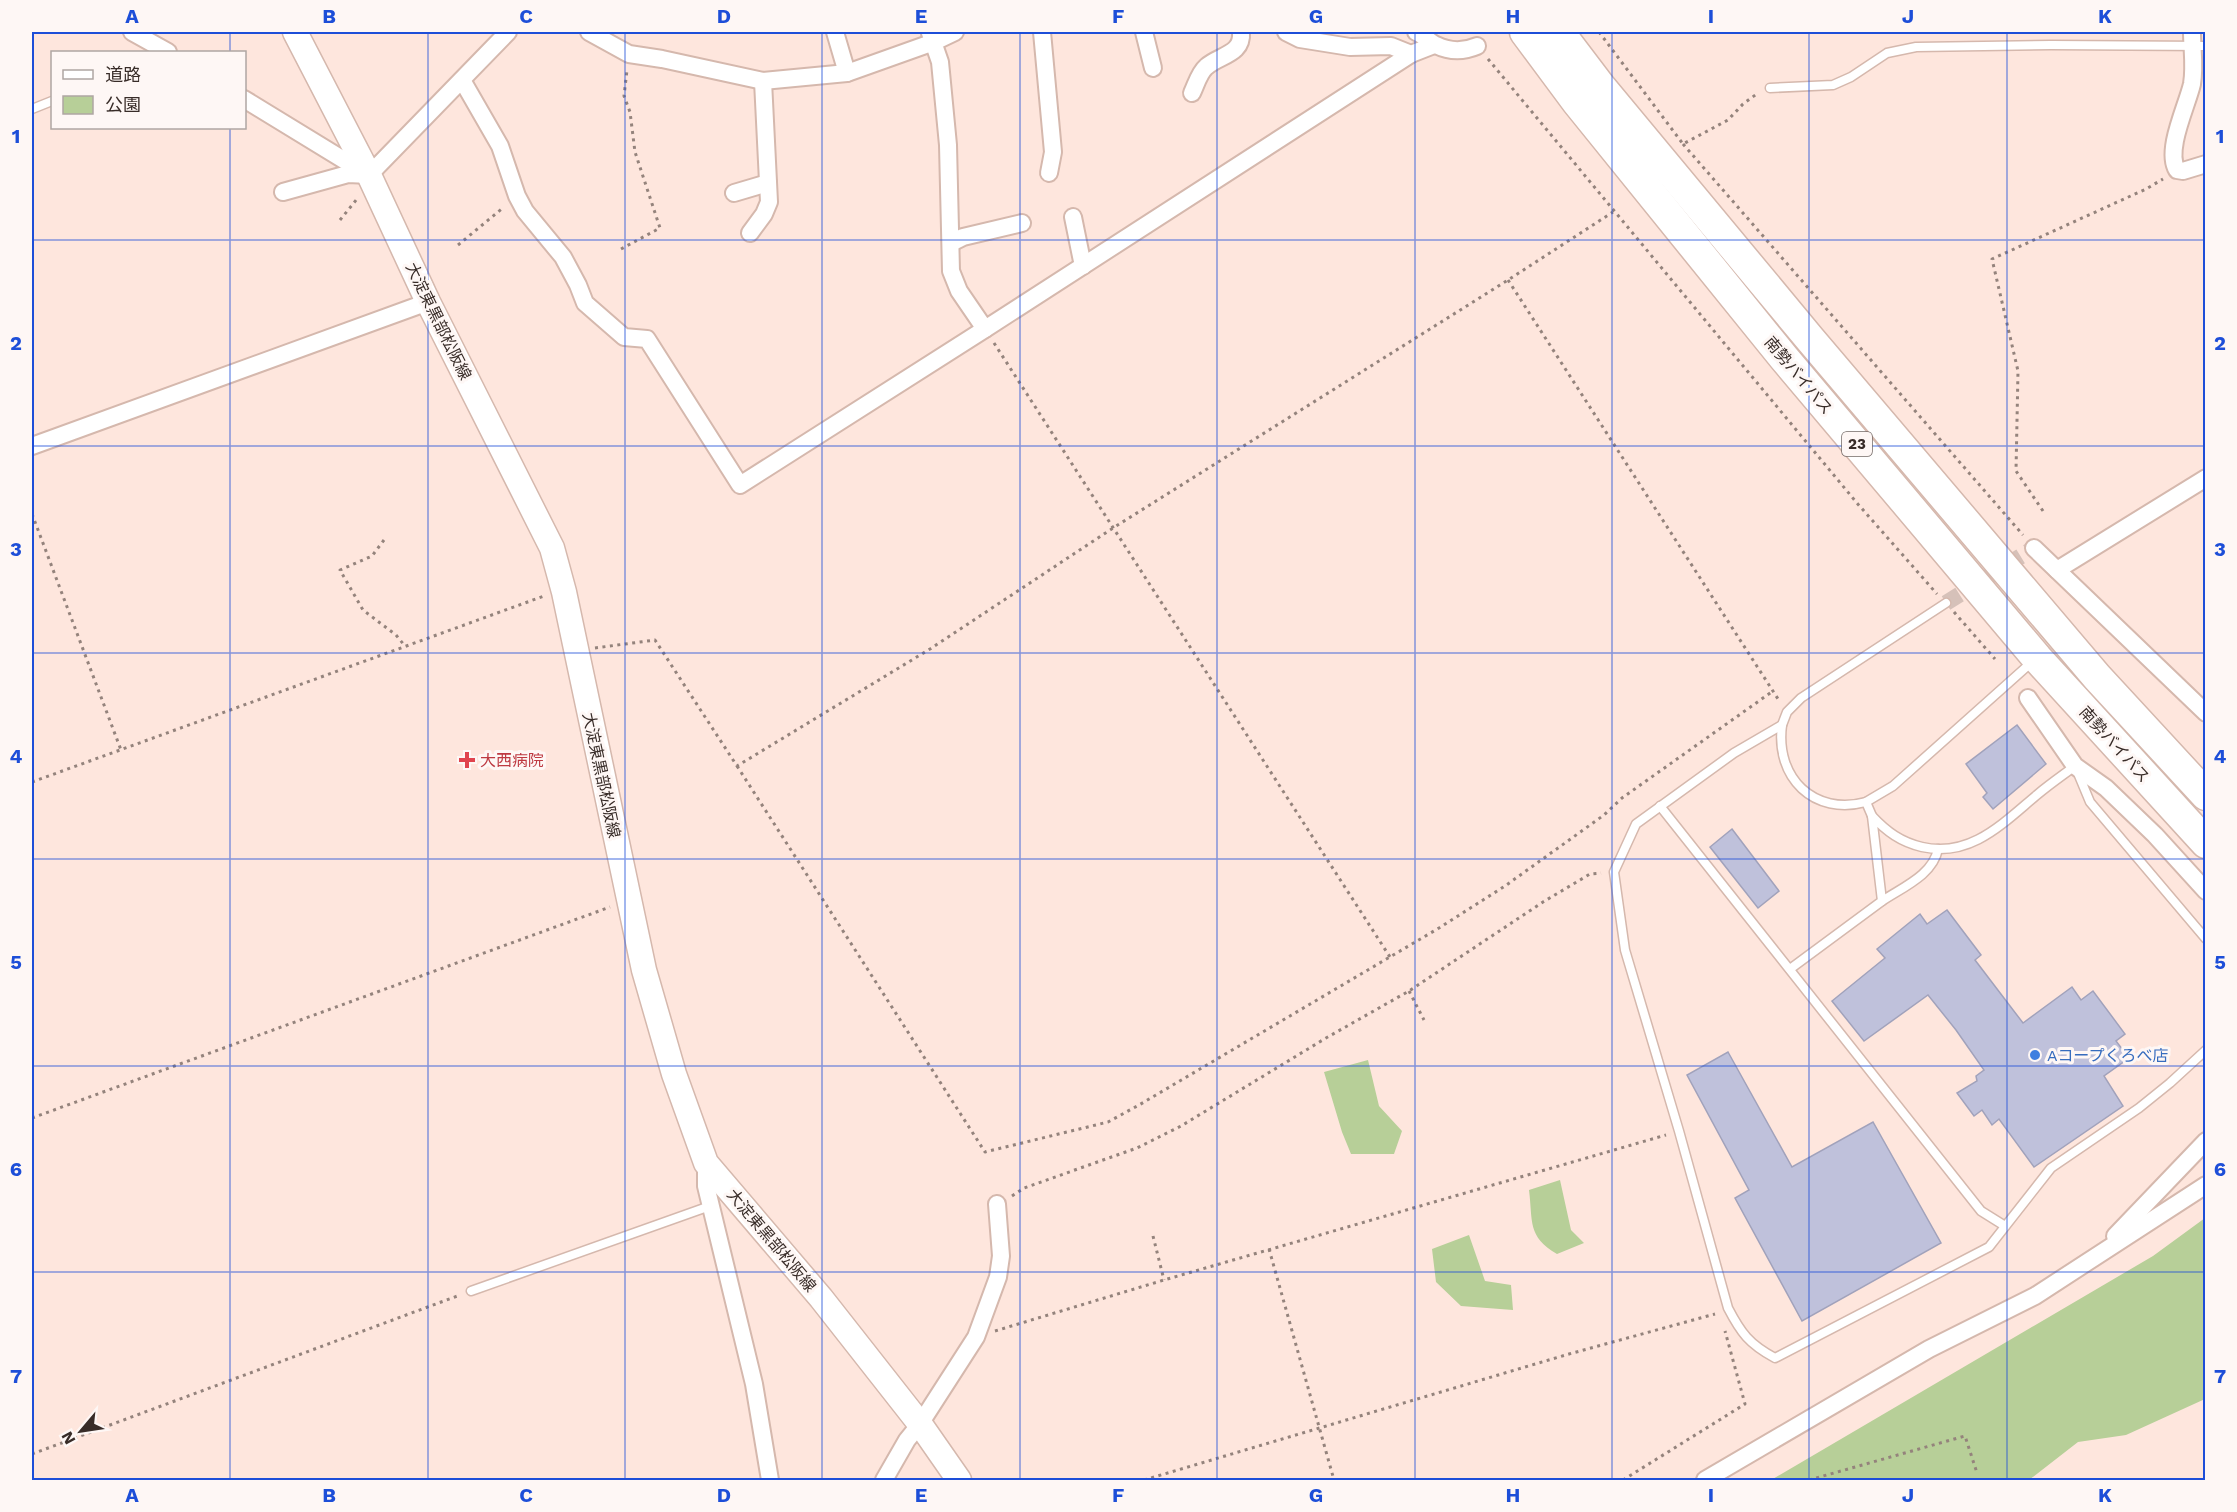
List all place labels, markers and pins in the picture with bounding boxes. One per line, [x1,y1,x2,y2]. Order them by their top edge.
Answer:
marker: 大西病院 [458,751,476,769]
place label: 大西病院 [480,751,544,770]
place label: Aコープくろべ店 [2047,1046,2169,1065]
marker: Aコープくろべ店 [2028,1048,2042,1062]

